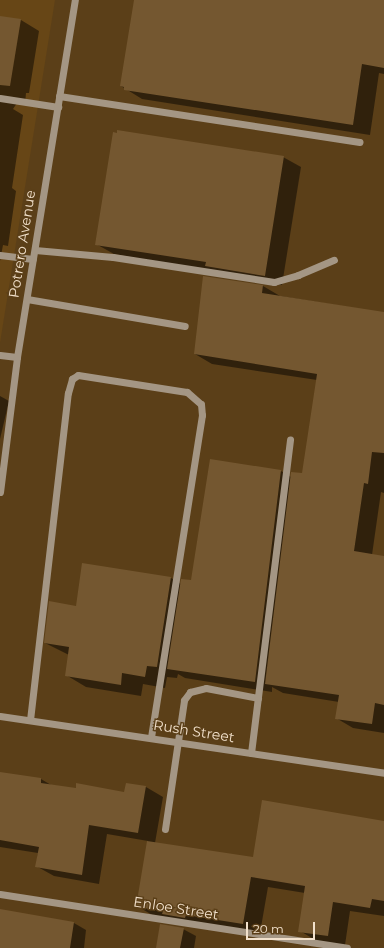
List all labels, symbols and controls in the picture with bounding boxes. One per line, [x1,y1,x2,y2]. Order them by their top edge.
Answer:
street label: Potrero Avenue [5,189,39,299]
street label: Rush Street [152,716,236,746]
street label: Enloe Street [132,893,220,923]
scale bar [248,914,317,940]
text: 20 m [253,921,284,936]

